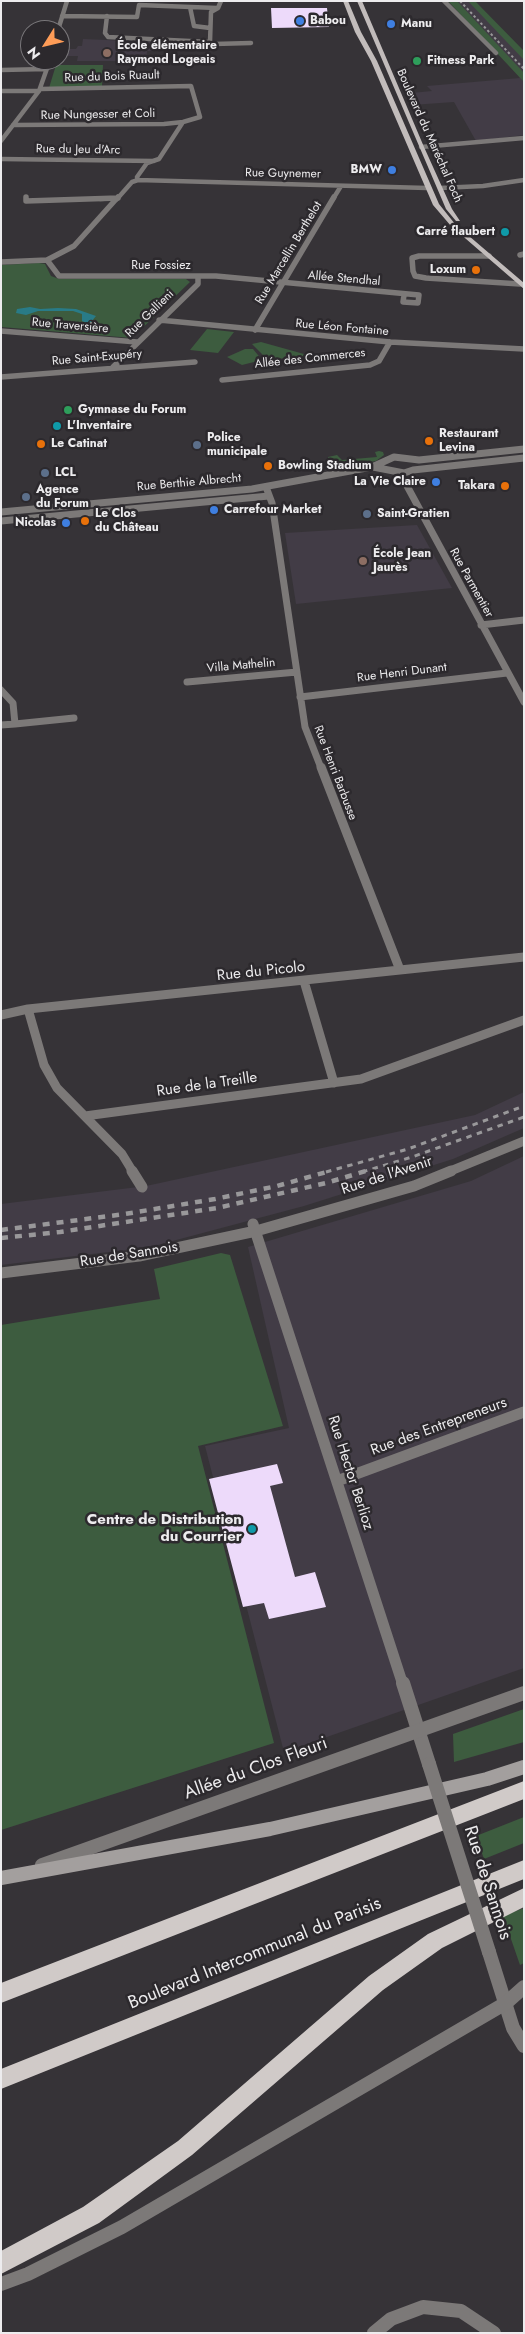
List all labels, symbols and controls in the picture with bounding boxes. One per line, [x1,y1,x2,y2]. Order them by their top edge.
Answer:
place label: Babou [310,14,346,28]
marker: Babou [294,15,306,27]
place label: Manu [401,17,432,31]
marker: Manu [385,18,397,30]
north arrow [20,20,70,70]
place label: École élémentaire Raymond Logeais [117,39,217,67]
text: N [22,43,45,64]
marker: École élémentaire Raymond Logeais [101,47,113,59]
place label: Fitness Park [427,54,495,68]
marker: Fitness Park [411,55,423,67]
street label: Boulevard du Maréchal Foch [393,67,465,205]
street label: Rue du Bois Ruault [64,68,160,86]
street label: Rue Nungesser et Coli [41,107,155,123]
street label: Rue du Jeu d'Arc [36,142,120,158]
place label: BMW [351,163,382,177]
marker: BMW [386,164,398,176]
street label: Rue Guynemer [245,166,321,182]
street label: Rue Marcellin Berthelot [253,199,325,307]
place label: Carré flaubert [416,225,495,239]
marker: Carré flaubert [499,226,511,238]
street label: Rue Fossiez [131,259,191,273]
place label: Loxum [430,263,466,277]
marker: Loxum [470,264,482,276]
street label: Allée Stendhal [307,269,381,289]
street label: Rue Gallieni [123,287,177,341]
street label: Rue Traversière [31,315,109,337]
street label: Rue Léon Fontaine [295,317,389,339]
street label: Allée des Commerces [254,346,366,372]
street label: Rue Saint-Exupéry [51,347,143,369]
place label: Gymnase du Forum [78,403,186,417]
marker: Gymnase du Forum [62,404,74,416]
place label: L'Inventaire [67,419,132,433]
marker: L'Inventaire [51,420,63,432]
place label: Restaurant Levina [439,427,498,455]
place label: Police municipale [207,431,267,459]
marker: Restaurant Levina [423,435,435,447]
place label: Le Catinat [51,437,107,451]
marker: Le Catinat [35,438,47,450]
marker: Police municipale [191,439,203,451]
place label: Bowling Stadium [278,459,372,473]
marker: Bowling Stadium [262,460,274,472]
place label: LCL [55,466,76,480]
marker: LCL [39,467,51,479]
street label: Rue Berthie Albrecht [136,471,242,495]
place label: La Vie Claire [354,475,426,489]
marker: La Vie Claire [430,476,442,488]
place label: Takara [458,479,495,493]
marker: Takara [499,480,511,492]
place label: Agence du Forum [36,483,89,511]
marker: Agence du Forum [20,491,32,503]
place label: Carrefour Market [224,503,322,517]
marker: Carrefour Market [208,504,220,516]
place label: Le Clos du Château [95,507,159,535]
place label: Saint-Gratien [377,507,450,521]
marker: Saint-Gratien [361,508,373,520]
marker: Le Clos du Château [79,515,91,527]
place label: Nicolas [15,516,56,530]
marker: Nicolas [60,517,72,529]
street label: Rue Parmentier [446,546,496,620]
place label: École Jean Jaurès [373,547,431,575]
marker: École Jean Jaurès [357,555,369,567]
street label: Villa Mathelin [206,656,276,676]
street label: Rue Henri Dunant [356,660,448,686]
street label: Rue Henri Barbusse [310,724,360,822]
street label: Rue du Picolo [216,958,306,986]
street label: Rue de la Treille [156,1069,258,1101]
street label: Rue de l'Avenir [339,1153,435,1199]
street label: Rue de Sannois [79,1238,179,1272]
street label: Rue des Entrepreneurs [368,1394,510,1460]
street label: Rue Hector Berlioz [323,1414,377,1532]
place label: Centre de Distribution du Courrier [87,1511,242,1546]
marker: Centre de Distribution du Courrier [246,1523,258,1535]
street label: Allée du Clos Fleuri [181,1733,331,1805]
street label: Rue de Sannois [458,1823,516,1943]
street label: Boulevard Intercommunal du Parisis [125,1893,385,2015]

